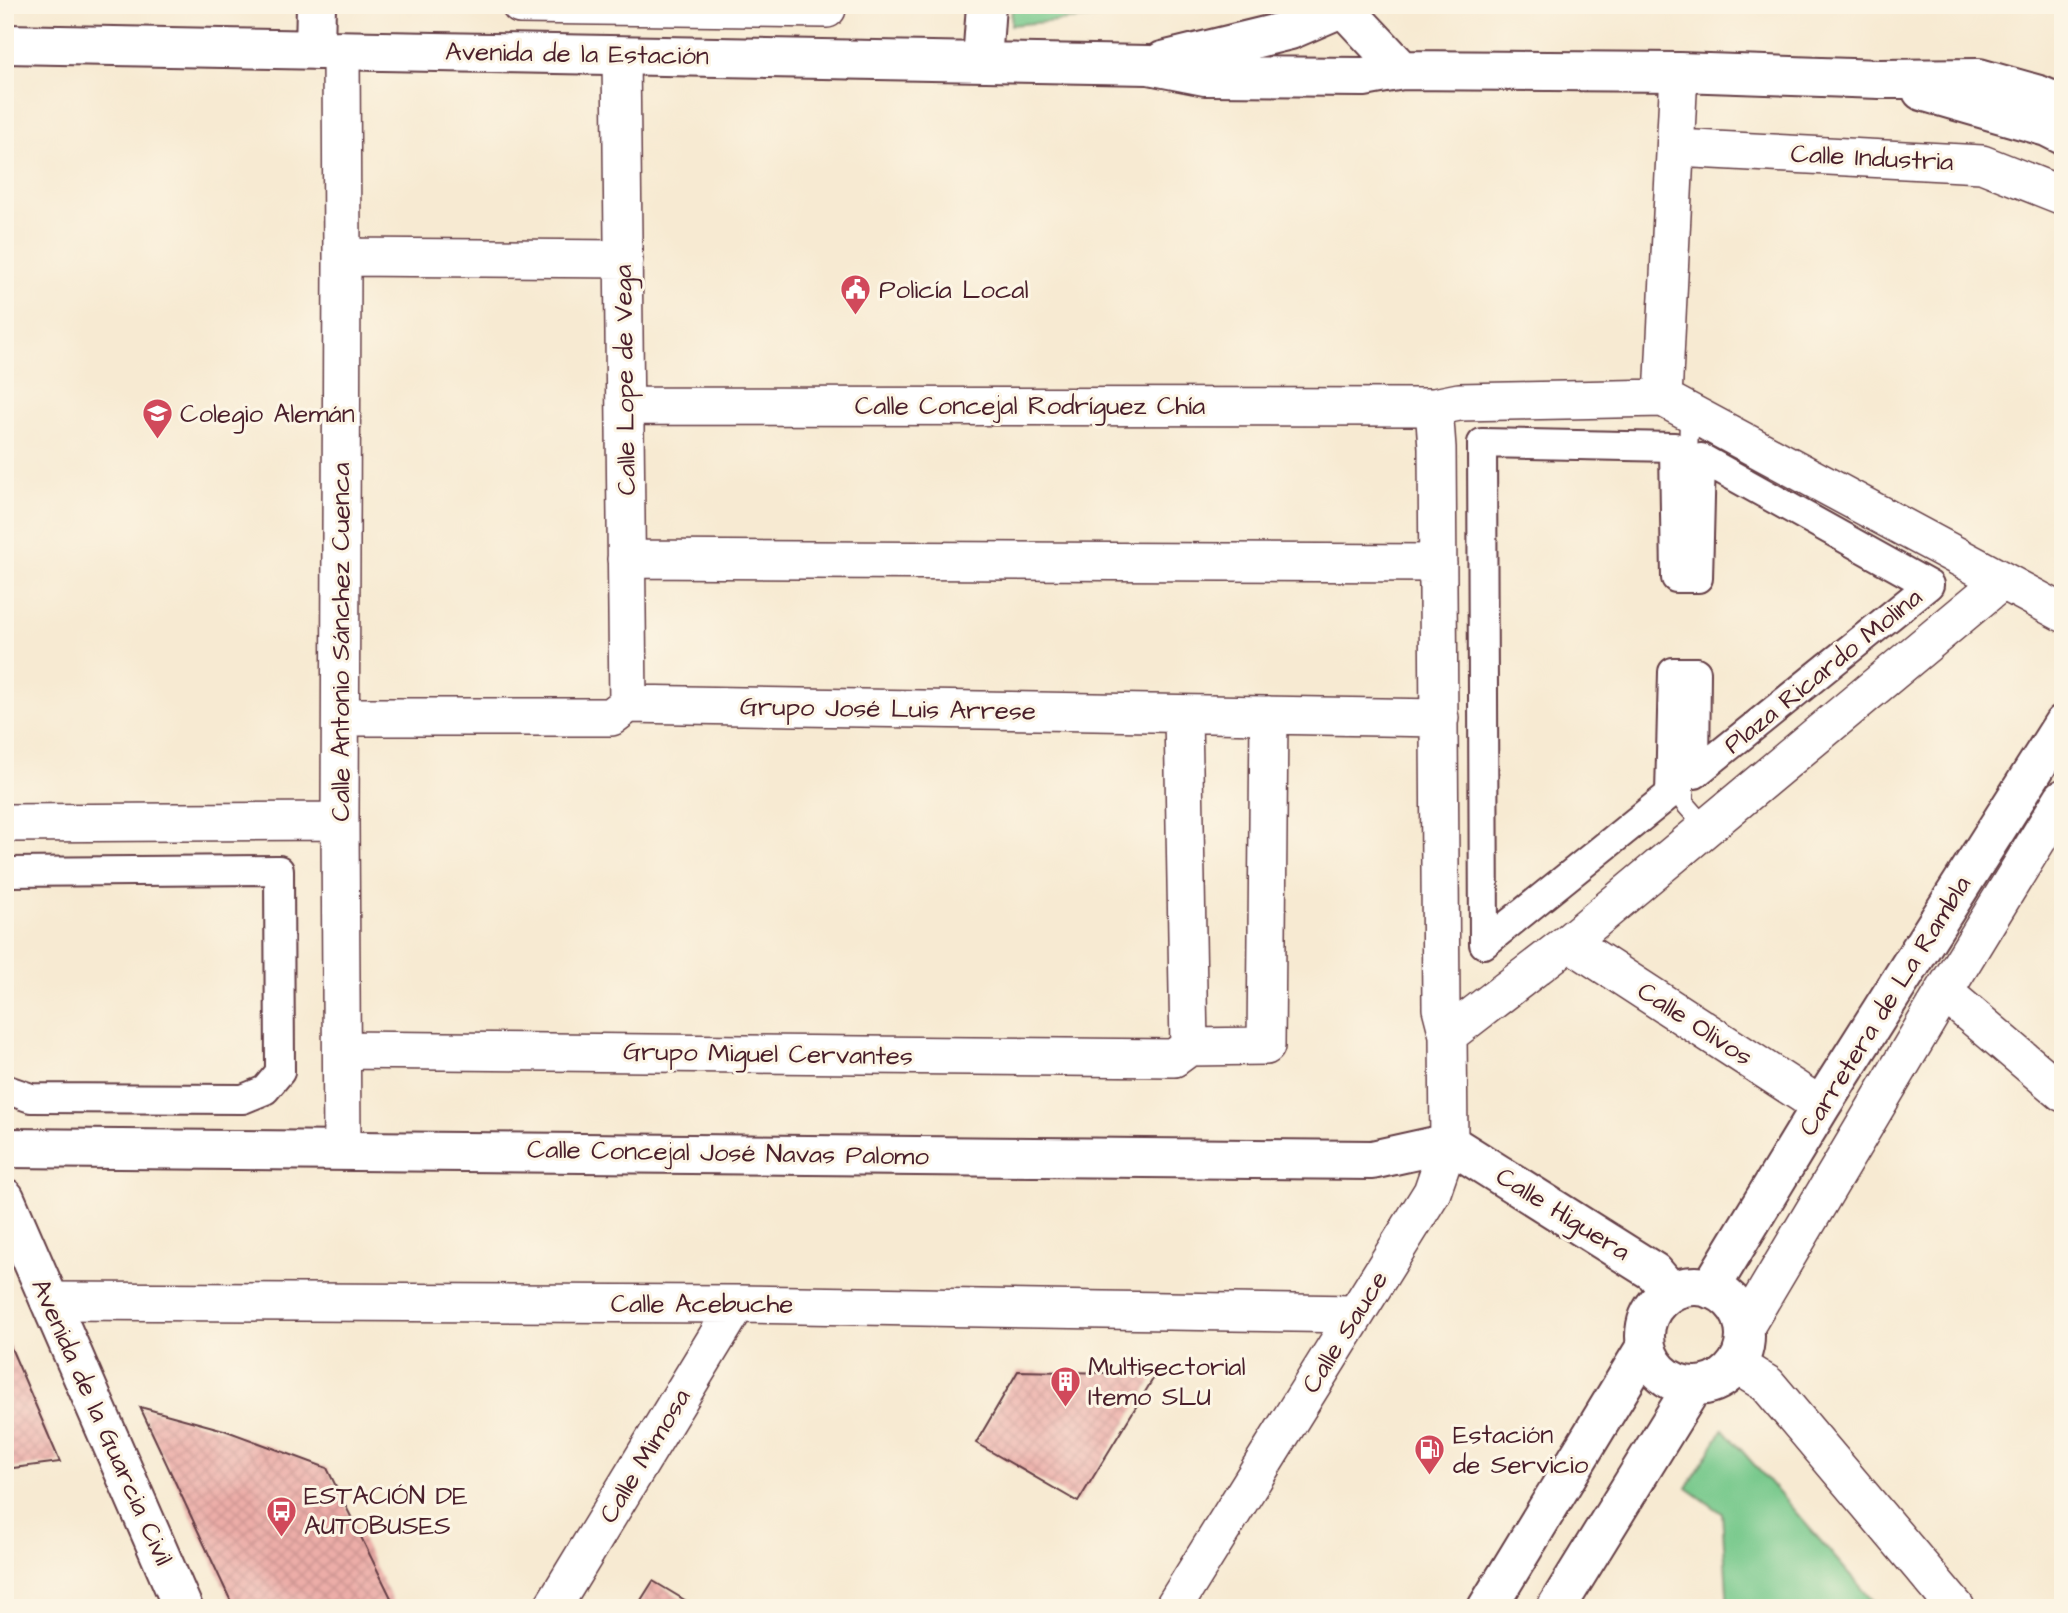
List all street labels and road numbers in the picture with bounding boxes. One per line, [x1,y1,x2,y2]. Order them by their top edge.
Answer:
street label: Avenida de la Estación [445,34,709,74]
street label: Calle Industria [1790,136,1954,180]
street label: Calle Lope de Vega [605,264,647,496]
street label: Calle Concejal Rodríguez Chía [855,388,1205,426]
street label: Calle Antonio Sánchez Cuenca [323,462,359,822]
street label: Plaza Ricardo Molina [1716,580,1930,762]
street label: Grupo José Luis Arrese [740,688,1036,730]
street label: Carretera de La Rambla [1790,869,1980,1143]
street label: Calle Olivos [1630,973,1760,1075]
street label: Grupo Miguel Cervantes [623,1033,913,1077]
street label: Calle Concejal José Navas Palomo [527,1131,930,1175]
street label: Calle Higuera [1488,1158,1637,1271]
street label: Calle Sauce [1293,1264,1397,1400]
street label: Avenida de la Guarcia Civil [22,1273,182,1571]
street label: Calle Acebuche [611,1286,793,1322]
street label: Calle Mimosa [591,1382,699,1530]

